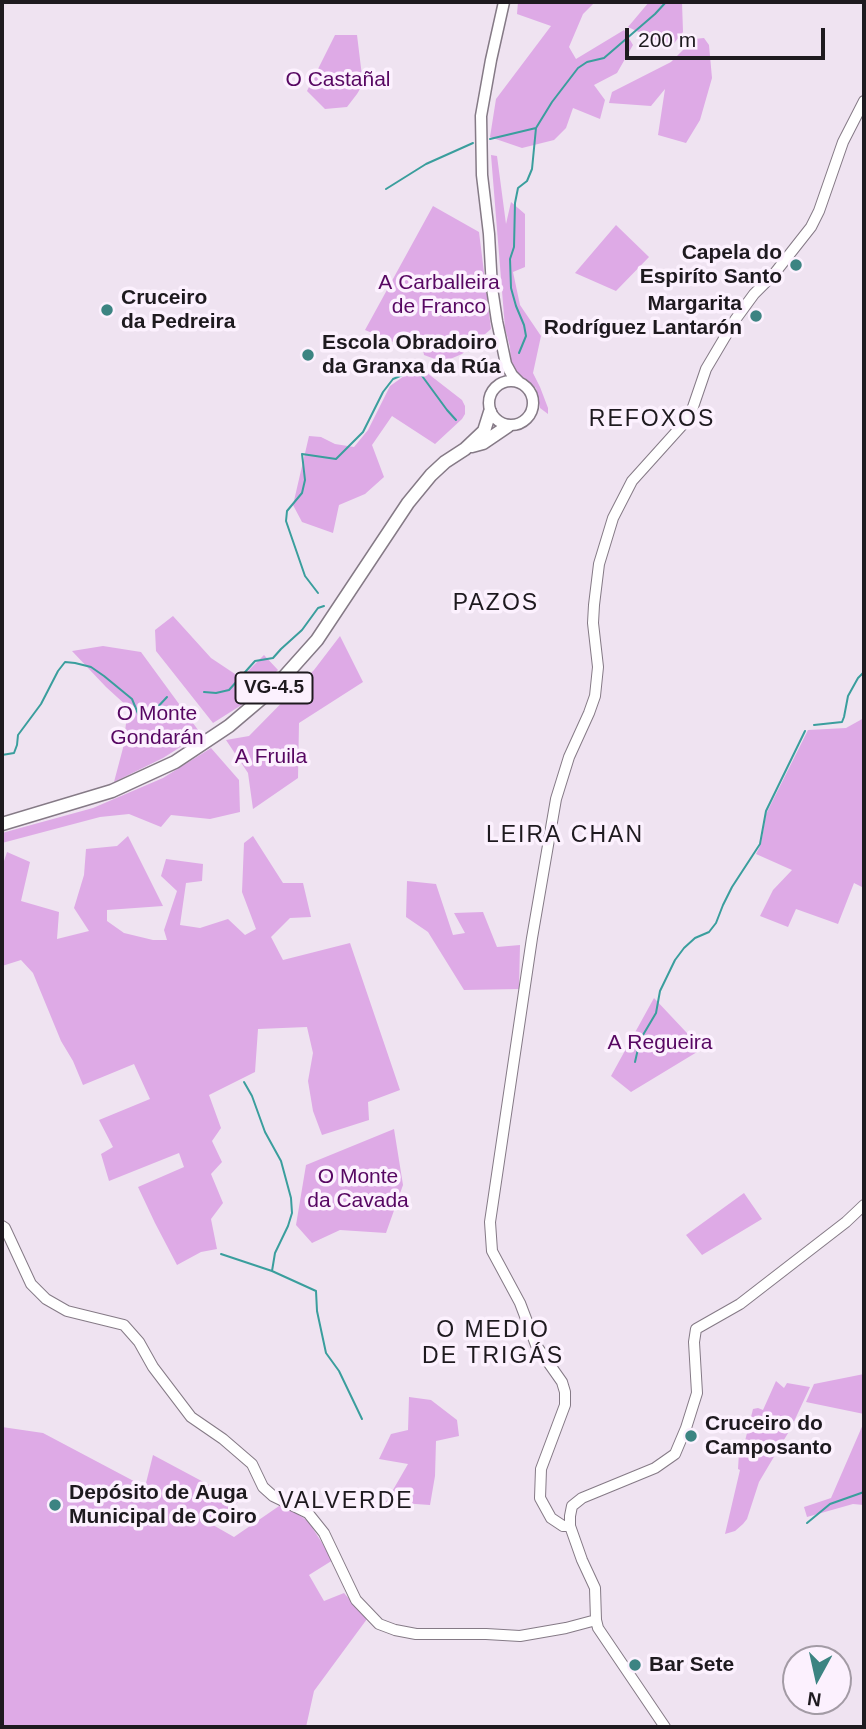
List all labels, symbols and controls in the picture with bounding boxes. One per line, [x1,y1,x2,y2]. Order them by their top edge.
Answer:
scale bar [628,14,828,58]
text: 200 m [638,28,696,51]
park label: O Castañal [285,67,391,93]
place label: Capela do Espiríto Santo [640,240,782,290]
marker: Capela do Espiríto Santo [788,257,804,273]
park label: A Carballeira de Franco [378,270,500,320]
place label: Cruceiro da Pedreira [121,285,235,335]
place label: Margarita Rodríguez Lantarón [544,291,742,341]
marker: Cruceiro da Pedreira [99,302,115,318]
marker: Margarita Rodríguez Lantarón [748,308,764,324]
place label: Escola Obradoiro da Granxa da Rúa [322,330,501,380]
marker: Escola Obradoiro da Granxa da Rúa [300,347,316,363]
district label: REFOXOS [590,406,714,434]
district label: PAZOS [453,590,539,618]
road number: VG-4.5 [236,673,312,704]
park label: O Monte Gondarán [110,701,204,751]
park label: A Fruila [235,744,307,770]
district label: LEIRA CHAN [487,822,643,850]
park label: A Regueira [607,1030,713,1056]
park label: O Monte da Cavada [307,1164,409,1214]
district label: O MEDIO DE TRIGÁS [423,1317,563,1371]
place label: Cruceiro do Camposanto [705,1411,832,1461]
marker: Cruceiro do Camposanto [683,1428,699,1444]
place label: Depósito de Auga Municipal de Coiro [69,1480,257,1530]
district label: VALVERDE [279,1488,413,1516]
marker: Depósito de Auga Municipal de Coiro [47,1497,63,1513]
north arrow [782,1645,852,1715]
place label: Bar Sete [649,1652,734,1678]
marker: Bar Sete [627,1657,643,1673]
text: N [806,1688,823,1711]

